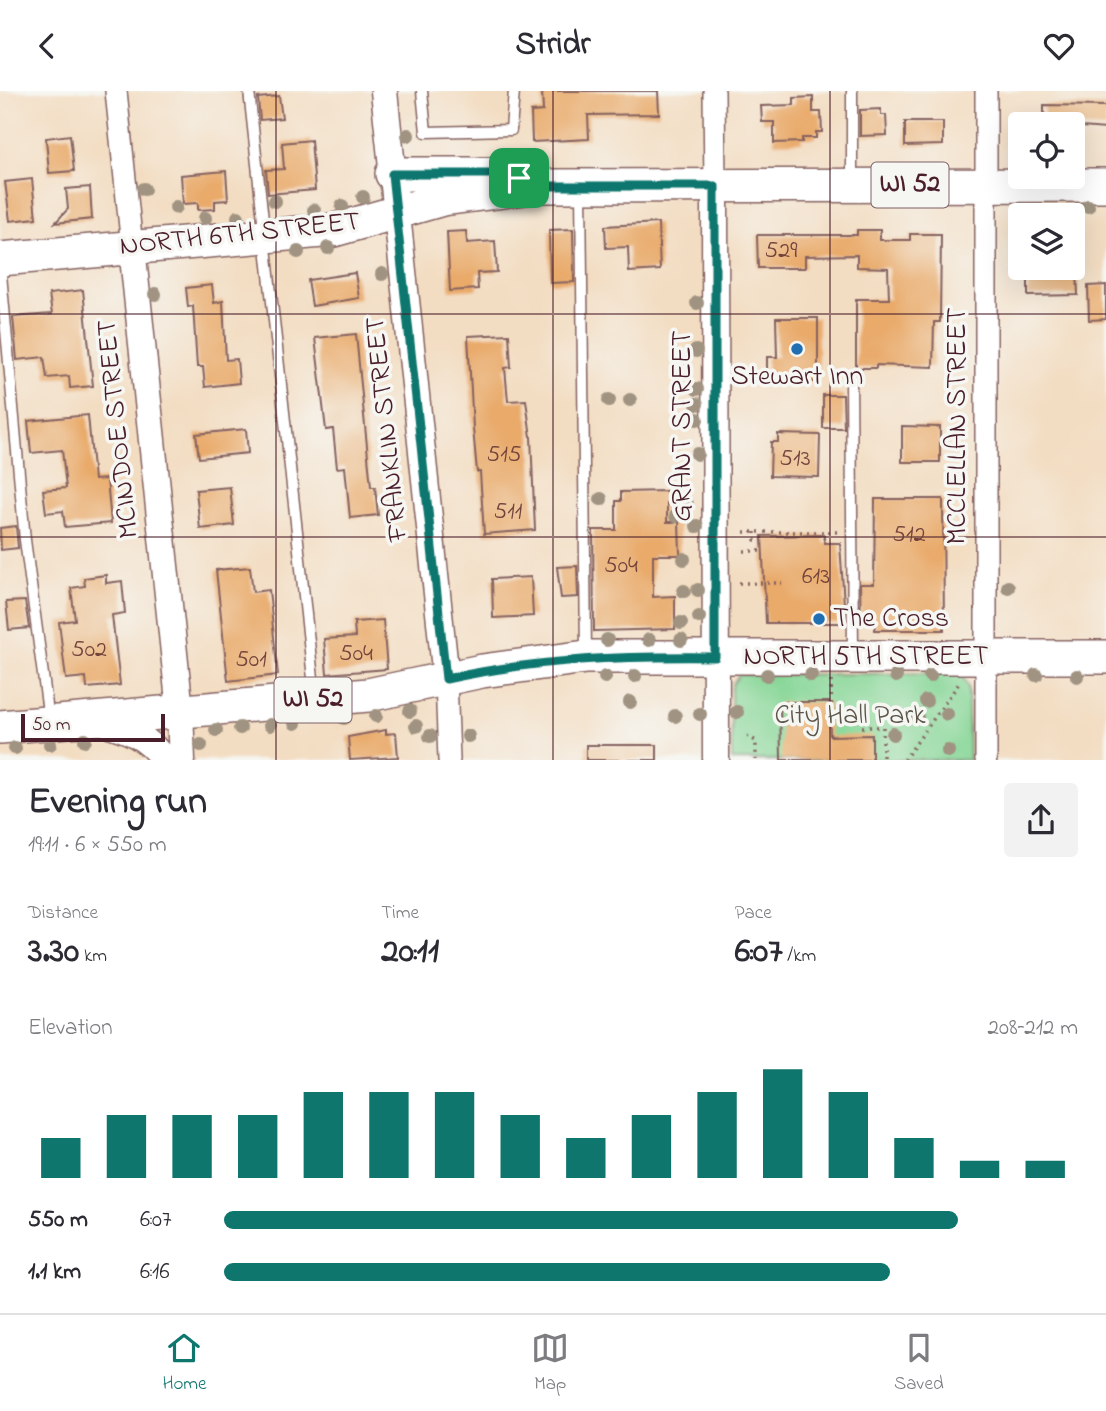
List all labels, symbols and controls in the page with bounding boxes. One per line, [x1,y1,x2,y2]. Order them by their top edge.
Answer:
text: Stridr [516,22,590,69]
icon: back [28,27,66,65]
icon: heart [1040,27,1078,65]
map controls [1008,112,1085,280]
button: locate [1008,112,1085,189]
pin [489,148,549,208]
icon: arrive [500,159,538,197]
road number: WI 52 [872,163,948,207]
street label: NORTH 6TH STREET [118,202,362,268]
button: layers [1008,203,1085,280]
house number: 529 [765,234,798,269]
street label: MCCLELLAN STREET [938,307,979,545]
street label: FRANKLIN STREET [356,315,420,544]
street label: MCINDOE STREET [87,317,151,541]
street label: GRANT STREET [663,330,704,522]
marker: Stewart Inn [789,341,805,357]
place label: Stewart Inn [731,357,863,398]
house number: 515 [486,438,522,473]
house number: 513 [779,442,811,477]
house number: 511 [494,495,523,530]
house number: 512 [892,518,926,553]
house number: 504 [604,549,638,584]
house number: 613 [802,560,830,595]
place label: The Cross [833,599,949,640]
marker: The Cross [811,611,827,627]
house number: 502 [71,633,107,668]
house number: 504 [339,637,373,672]
street label: NORTH 5TH STREET [743,637,989,678]
house number: 501 [235,643,267,678]
road number: WI 52 [274,677,352,723]
park label: City Hall Park [775,696,926,737]
scale bar [21,711,164,743]
text: 50 m [32,712,71,739]
text: Evening run [28,775,207,831]
button: share [1004,783,1078,857]
text: 19:11 · 6 × 550 m [28,829,166,862]
text: Distance [28,900,98,927]
text: Time [381,900,419,927]
text: Pace [735,900,772,927]
text: 3.30 [28,927,79,978]
text: 20:11 [381,927,439,978]
text: 6:07 [735,927,783,978]
text: km [79,943,107,970]
text: /km [783,943,816,970]
text: Elevation [28,1012,113,1045]
text: 208–212 m [988,1012,1078,1045]
text: 550 m [28,1204,88,1237]
text: 6:07 [140,1204,172,1237]
text: 1.1 km [28,1256,81,1289]
text: 6:16 [140,1256,170,1289]
tab: Home [162,1329,207,1398]
tab: Map [531,1329,569,1398]
tab: Saved [894,1329,944,1398]

